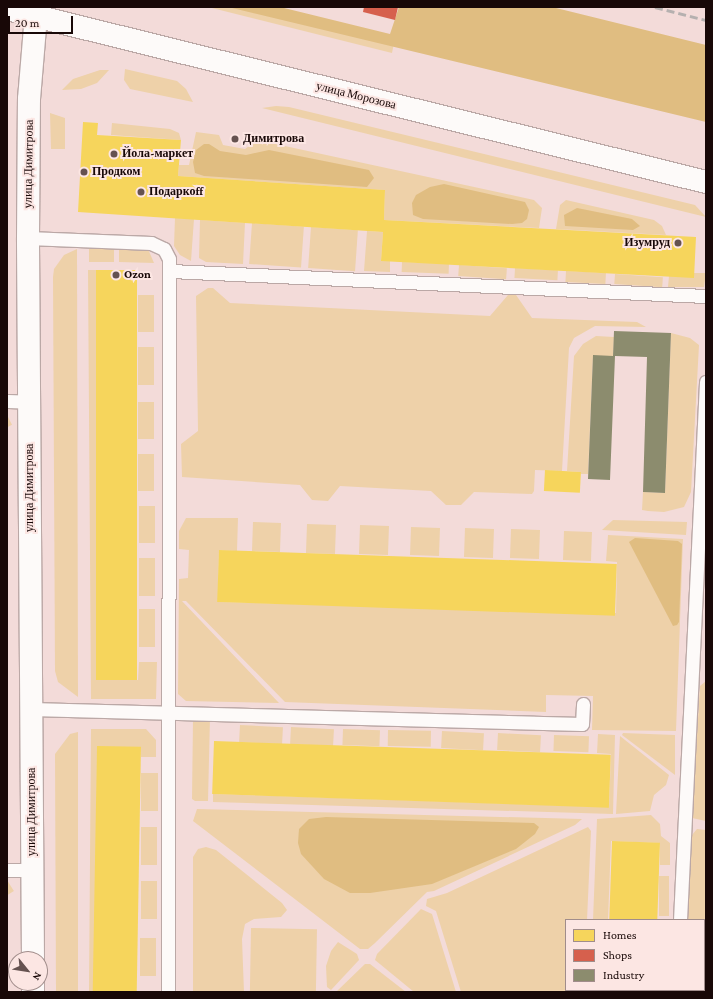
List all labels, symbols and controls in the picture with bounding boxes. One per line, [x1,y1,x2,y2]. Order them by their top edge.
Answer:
scale bar [10,8,75,34]
text: 20 m [15,16,39,30]
street label: улица Морозова [315,79,397,113]
street label: улица Димитрова [21,120,37,208]
place label: Димитрова [243,132,304,146]
marker: Димитрова [230,134,240,144]
place label: Йола-маркет [122,147,193,161]
marker: Йола-маркет [109,149,119,159]
place label: Продком [92,165,140,179]
marker: Продком [79,167,89,177]
place label: Подаркоff [149,185,203,199]
marker: Подаркоff [136,187,146,197]
place label: Изумруд [624,236,670,250]
marker: Изумруд [673,238,683,248]
place label: Ozon [124,268,151,282]
marker: Ozon [111,270,121,280]
street label: улица Димитрова [23,444,37,532]
street label: улица Димитрова [25,768,39,856]
legend [565,919,705,991]
text: Homes [603,928,636,942]
text: Shops [603,948,632,962]
north arrow [8,951,48,991]
text: Industry [603,968,644,982]
text: N [30,970,45,983]

